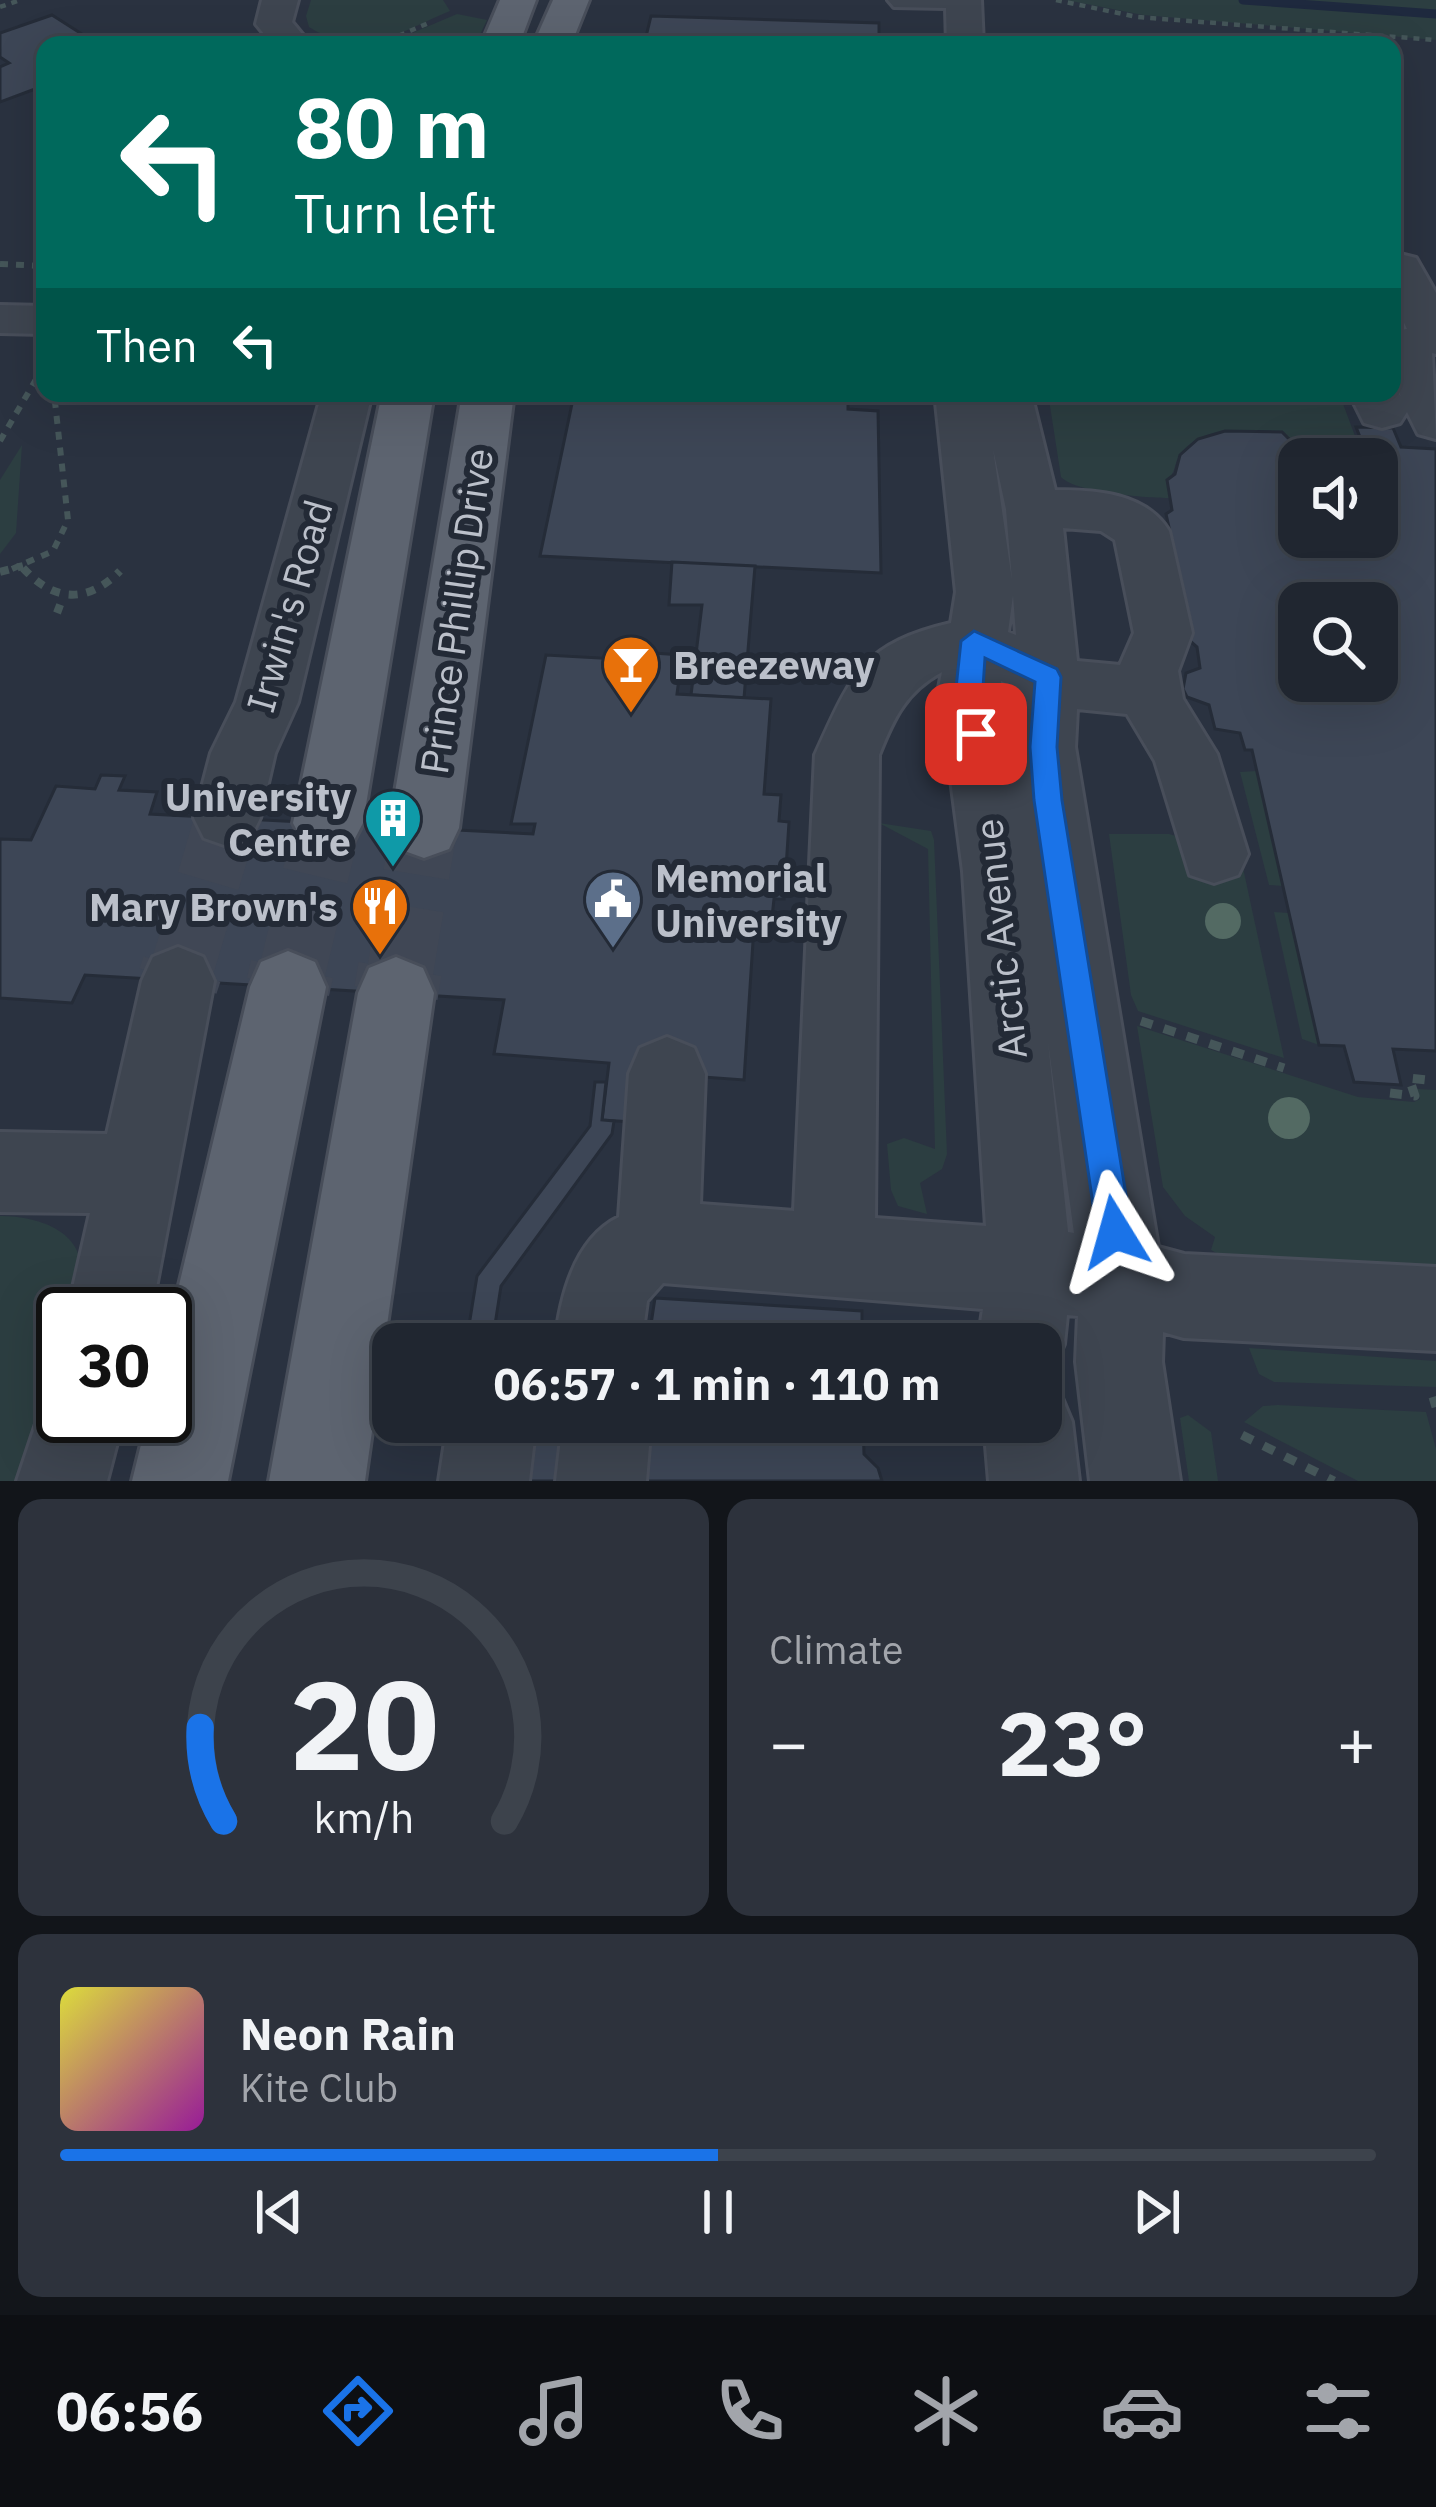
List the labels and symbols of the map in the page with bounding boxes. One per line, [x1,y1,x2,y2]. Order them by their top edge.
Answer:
street label: Prince Phillip Drive [408,445,504,777]
street label: Irwin's Road [234,494,344,718]
bar icon: Breezeway [600,633,662,715]
place label: Breezeway [673,639,875,690]
pin [925,683,1027,785]
place label: University Centre [165,771,351,867]
building icon: University Centre [362,787,424,869]
street label: Arctic Avenue [962,816,1038,1062]
place label: Memorial University [655,852,842,948]
public building icon: Memorial University [582,868,644,950]
restaurant icon: Mary Brown's [349,875,411,957]
place label: Mary Brown's [89,881,338,932]
position arrow [1052,1169,1178,1295]
speed limit sign: 30 [36,1287,192,1443]

